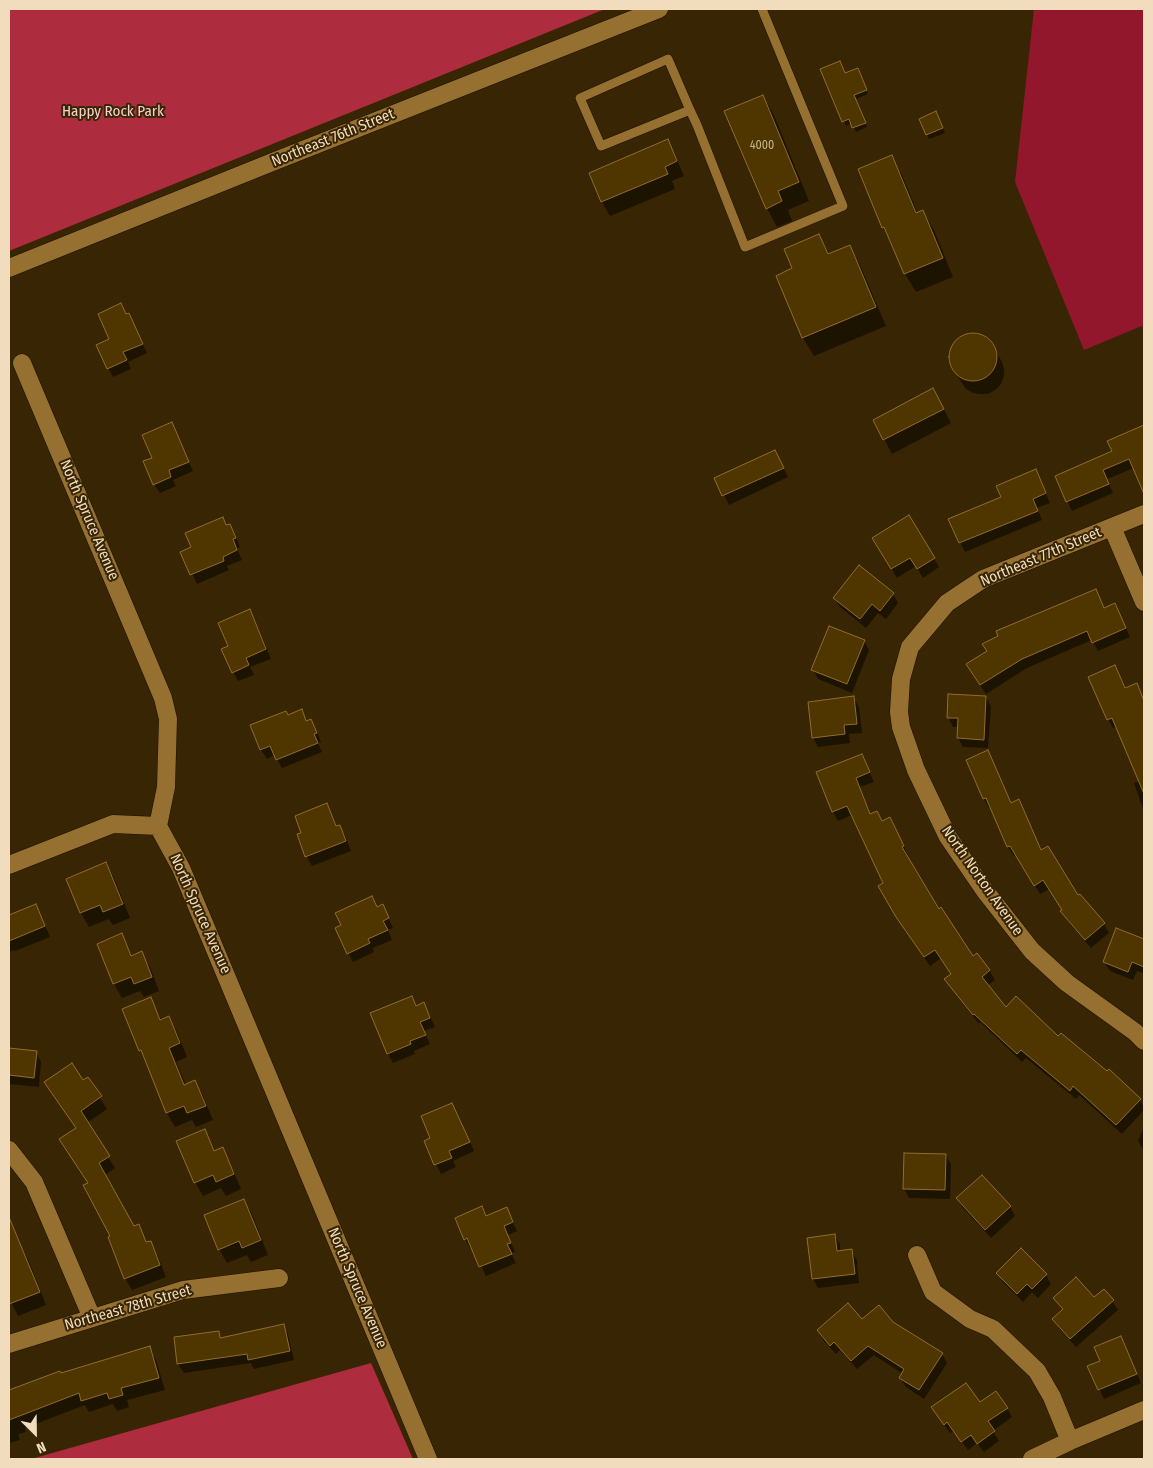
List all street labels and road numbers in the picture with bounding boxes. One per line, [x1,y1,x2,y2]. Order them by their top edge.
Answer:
street label: Northeast 76th Street [269,105,397,171]
street label: North Spruce Avenue [55,457,123,583]
street label: Northeast 77th Street [978,523,1104,591]
street label: North Norton Avenue [937,823,1027,939]
street label: North Spruce Avenue [166,851,234,977]
street label: North Spruce Avenue [323,1225,391,1351]
street label: Northeast 78th Street [63,1281,193,1335]

